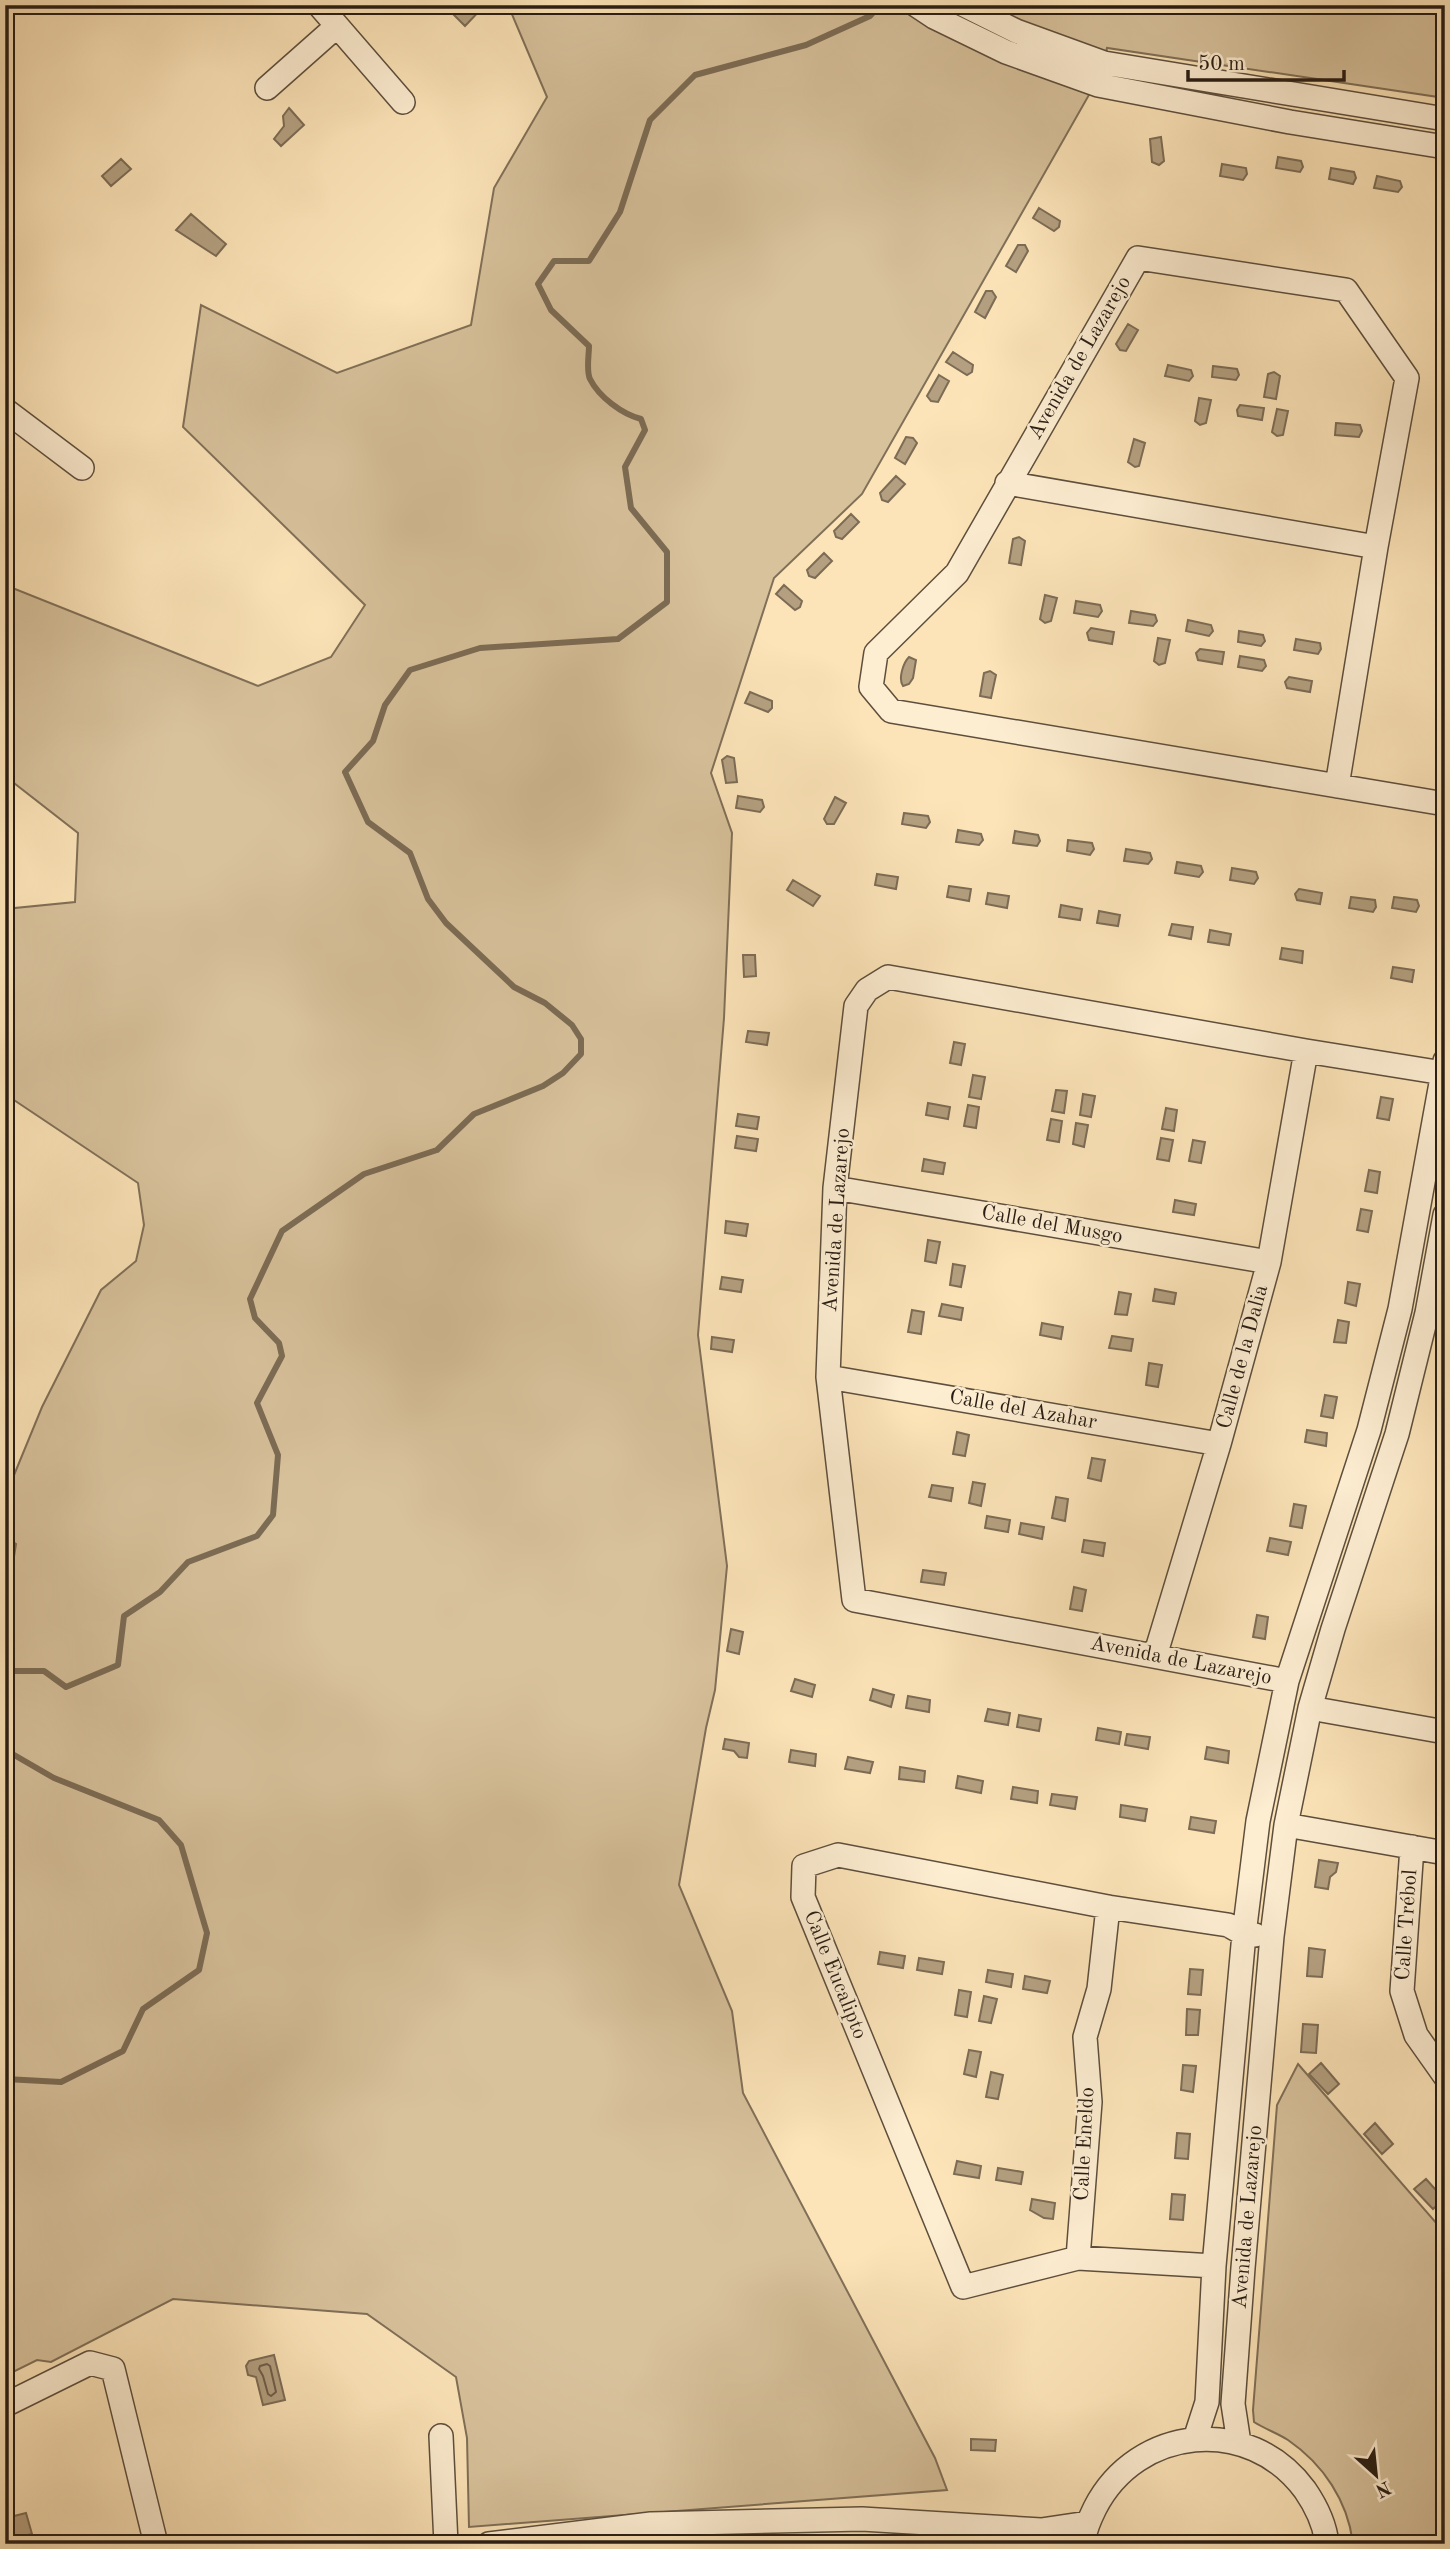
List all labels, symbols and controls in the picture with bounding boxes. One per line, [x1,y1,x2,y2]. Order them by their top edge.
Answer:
scale bar [1188,38,1343,82]
text: 50 m [1198,54,1245,75]
street label: Avenida de Lazarejo [1025,273,1135,443]
street label: Avenida de Lazarejo [820,1127,854,1313]
street label: Calle del Musgo [980,1202,1124,1248]
street label: Calle de la Dalia [1214,1283,1272,1431]
street label: Calle del Azahar [948,1387,1099,1433]
street label: Avenida de Lazarejo [1088,1633,1274,1689]
street label: Calle Trébol [1393,1868,1421,1981]
street label: Calle Eucalipto [800,1908,870,2042]
street label: Calle Eneldo [1072,2087,1098,2201]
street label: Avenida de Lazarejo [1229,2124,1267,2310]
north arrow [1342,2440,1412,2510]
text: N [1371,2476,1393,2500]

